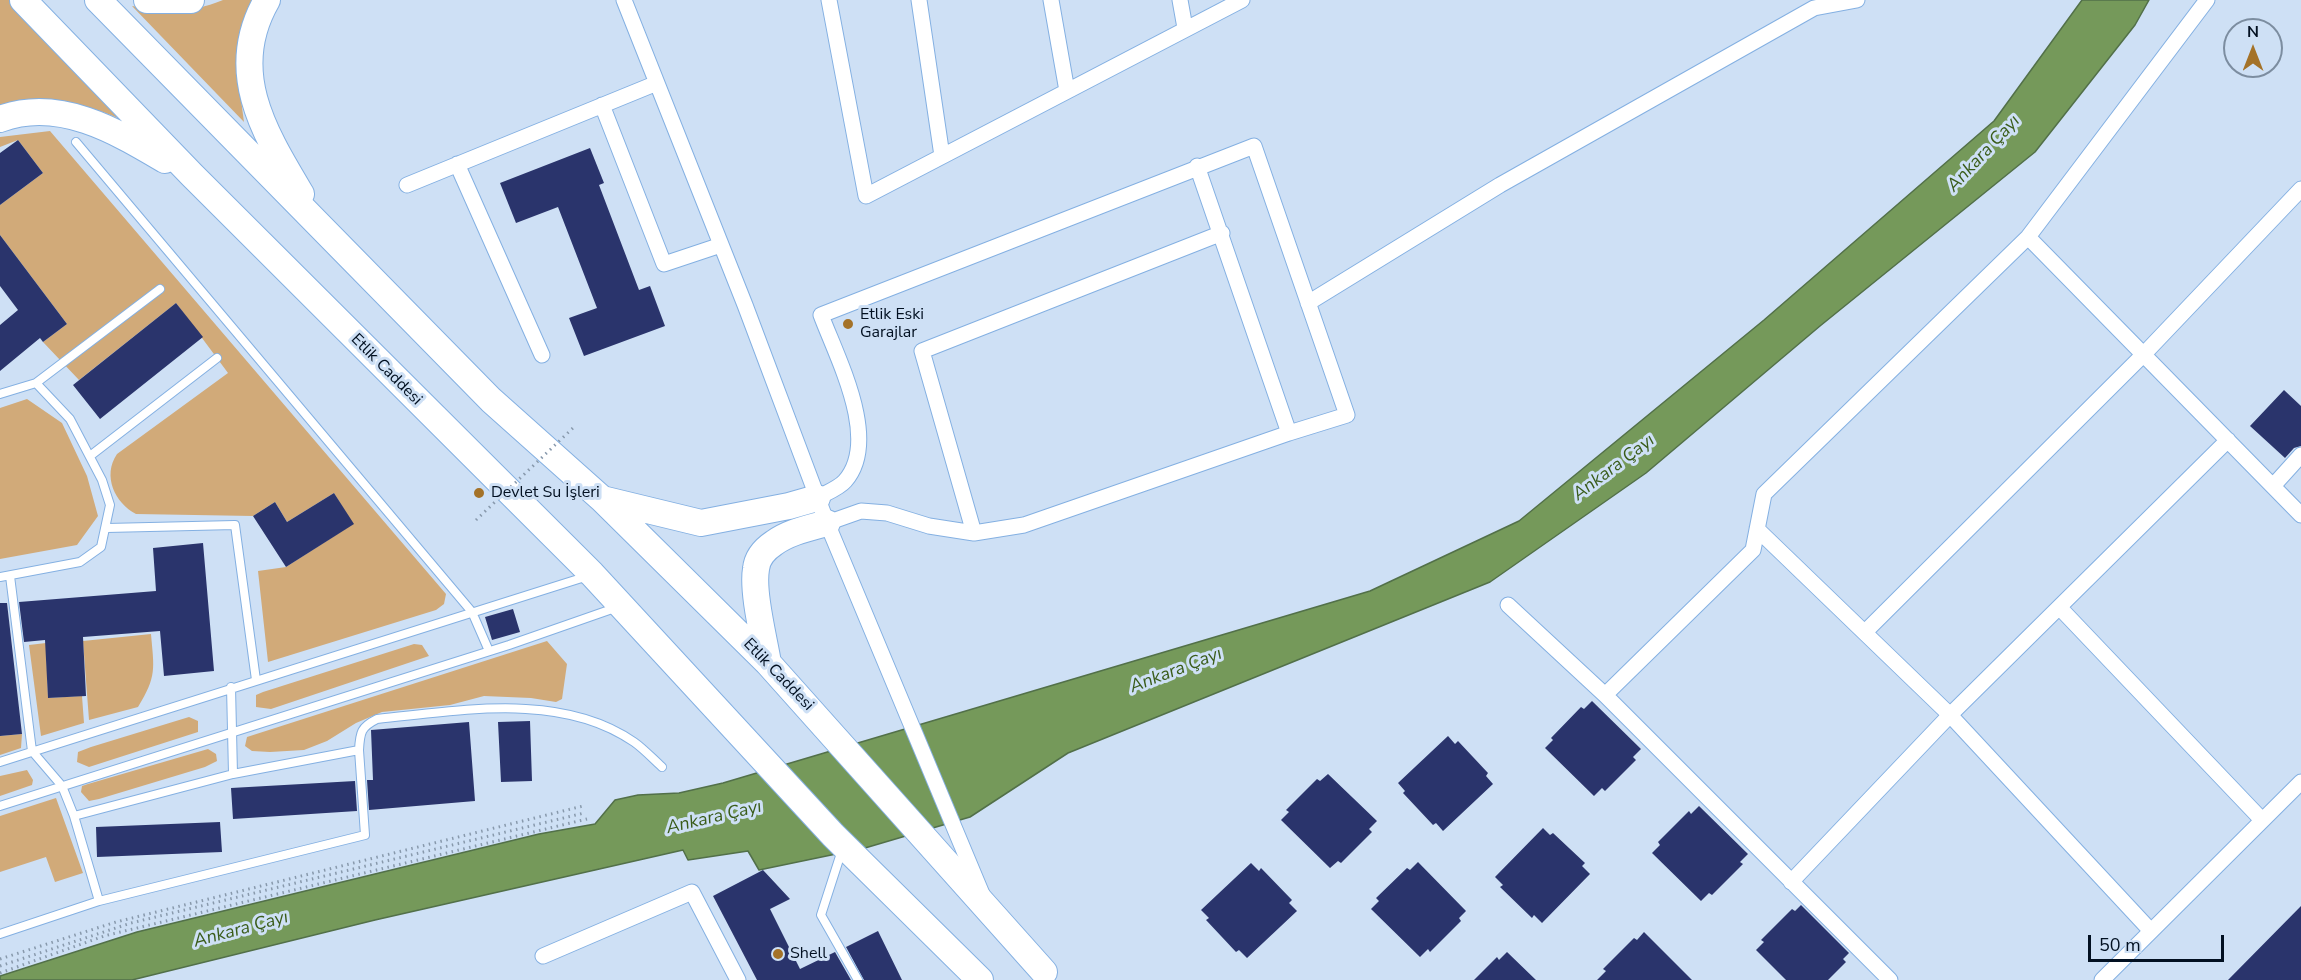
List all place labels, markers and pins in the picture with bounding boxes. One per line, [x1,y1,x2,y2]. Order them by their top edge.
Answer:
place label: Etlik Eski Garajlar [860,305,924,343]
marker: Etlik Eski Garajlar [841,317,855,331]
place label: Devlet Su İşleri [491,483,600,503]
marker: Devlet Su İşleri [472,486,486,500]
place label: Shell [790,944,827,964]
marker: Shell [771,947,785,961]

